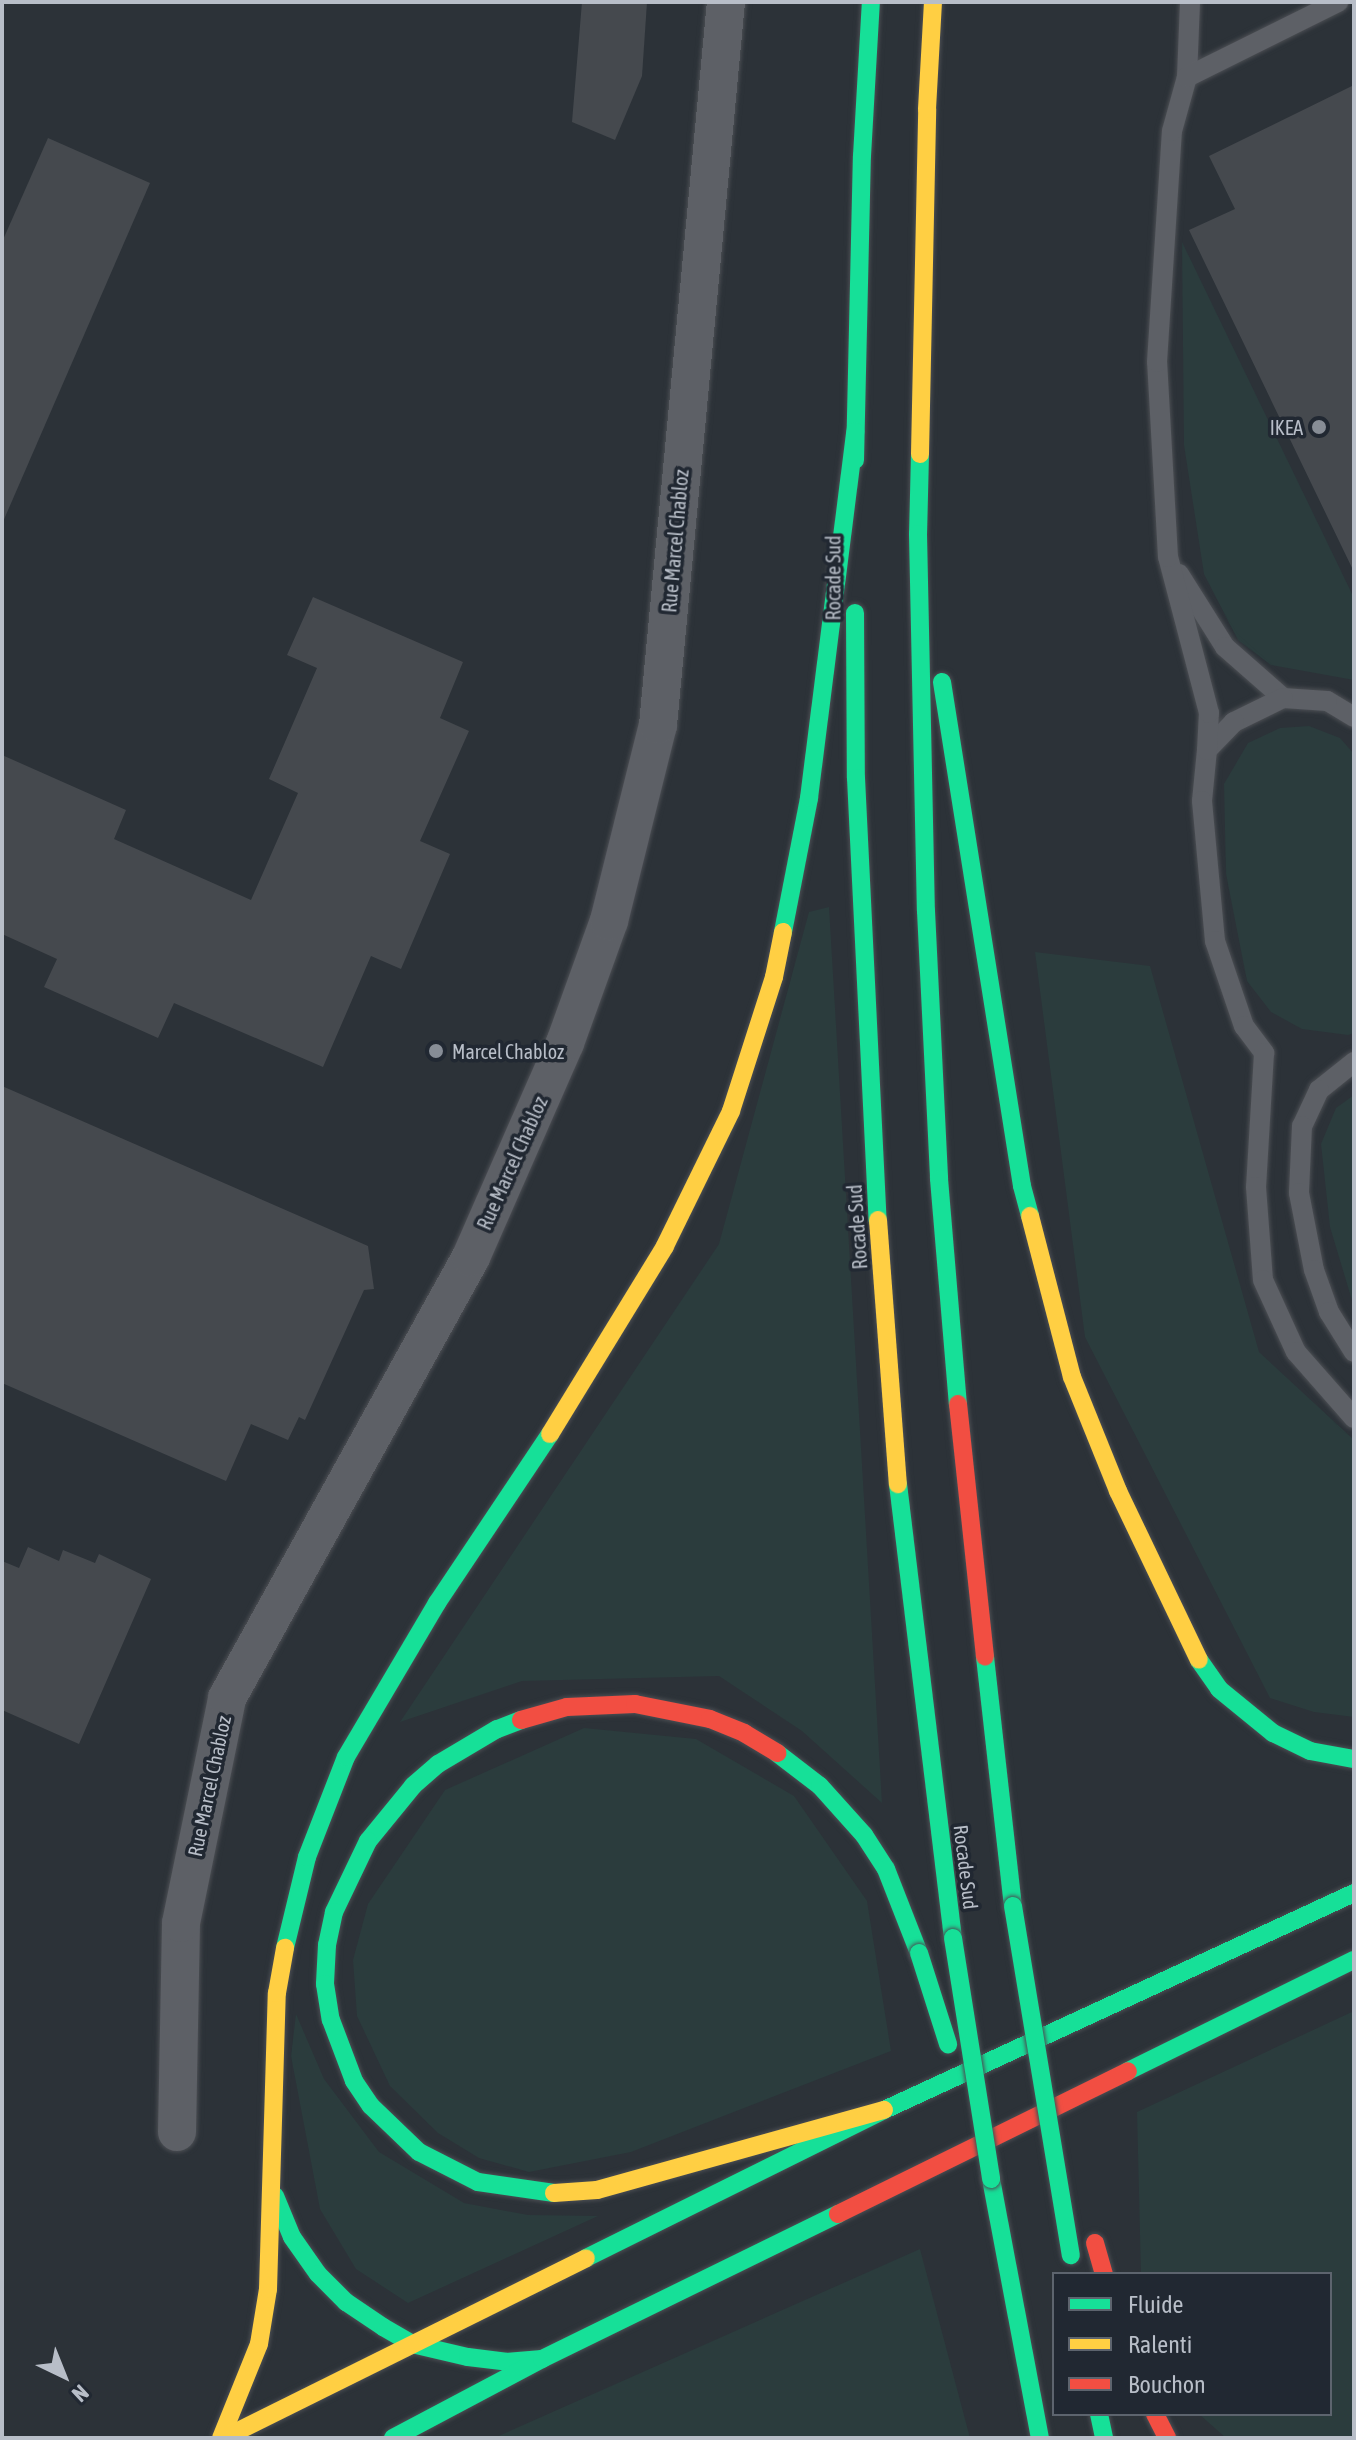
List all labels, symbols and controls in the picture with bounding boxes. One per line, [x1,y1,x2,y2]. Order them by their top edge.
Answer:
place label: IKEA [1270,415,1303,439]
marker: IKEA [1310,418,1328,436]
street label: Rue Marcel Chabloz [657,468,693,614]
street label: Rocade Sud [821,536,845,620]
place label: Marcel Chabloz [452,1039,564,1063]
marker: Marcel Chabloz [427,1042,445,1060]
street label: Rue Marcel Chabloz [472,1093,552,1233]
street label: Rocade Sud [842,1184,872,1270]
street label: Rue Marcel Chabloz [182,1713,236,1859]
street label: Rocade Sud [949,1823,983,1911]
legend [1052,2272,1332,2416]
text: Fluide [1128,2291,1183,2318]
text: Ralenti [1128,2331,1192,2358]
north arrow [24,2336,104,2416]
text: Bouchon [1128,2371,1206,2398]
text: N [67,2380,94,2407]

